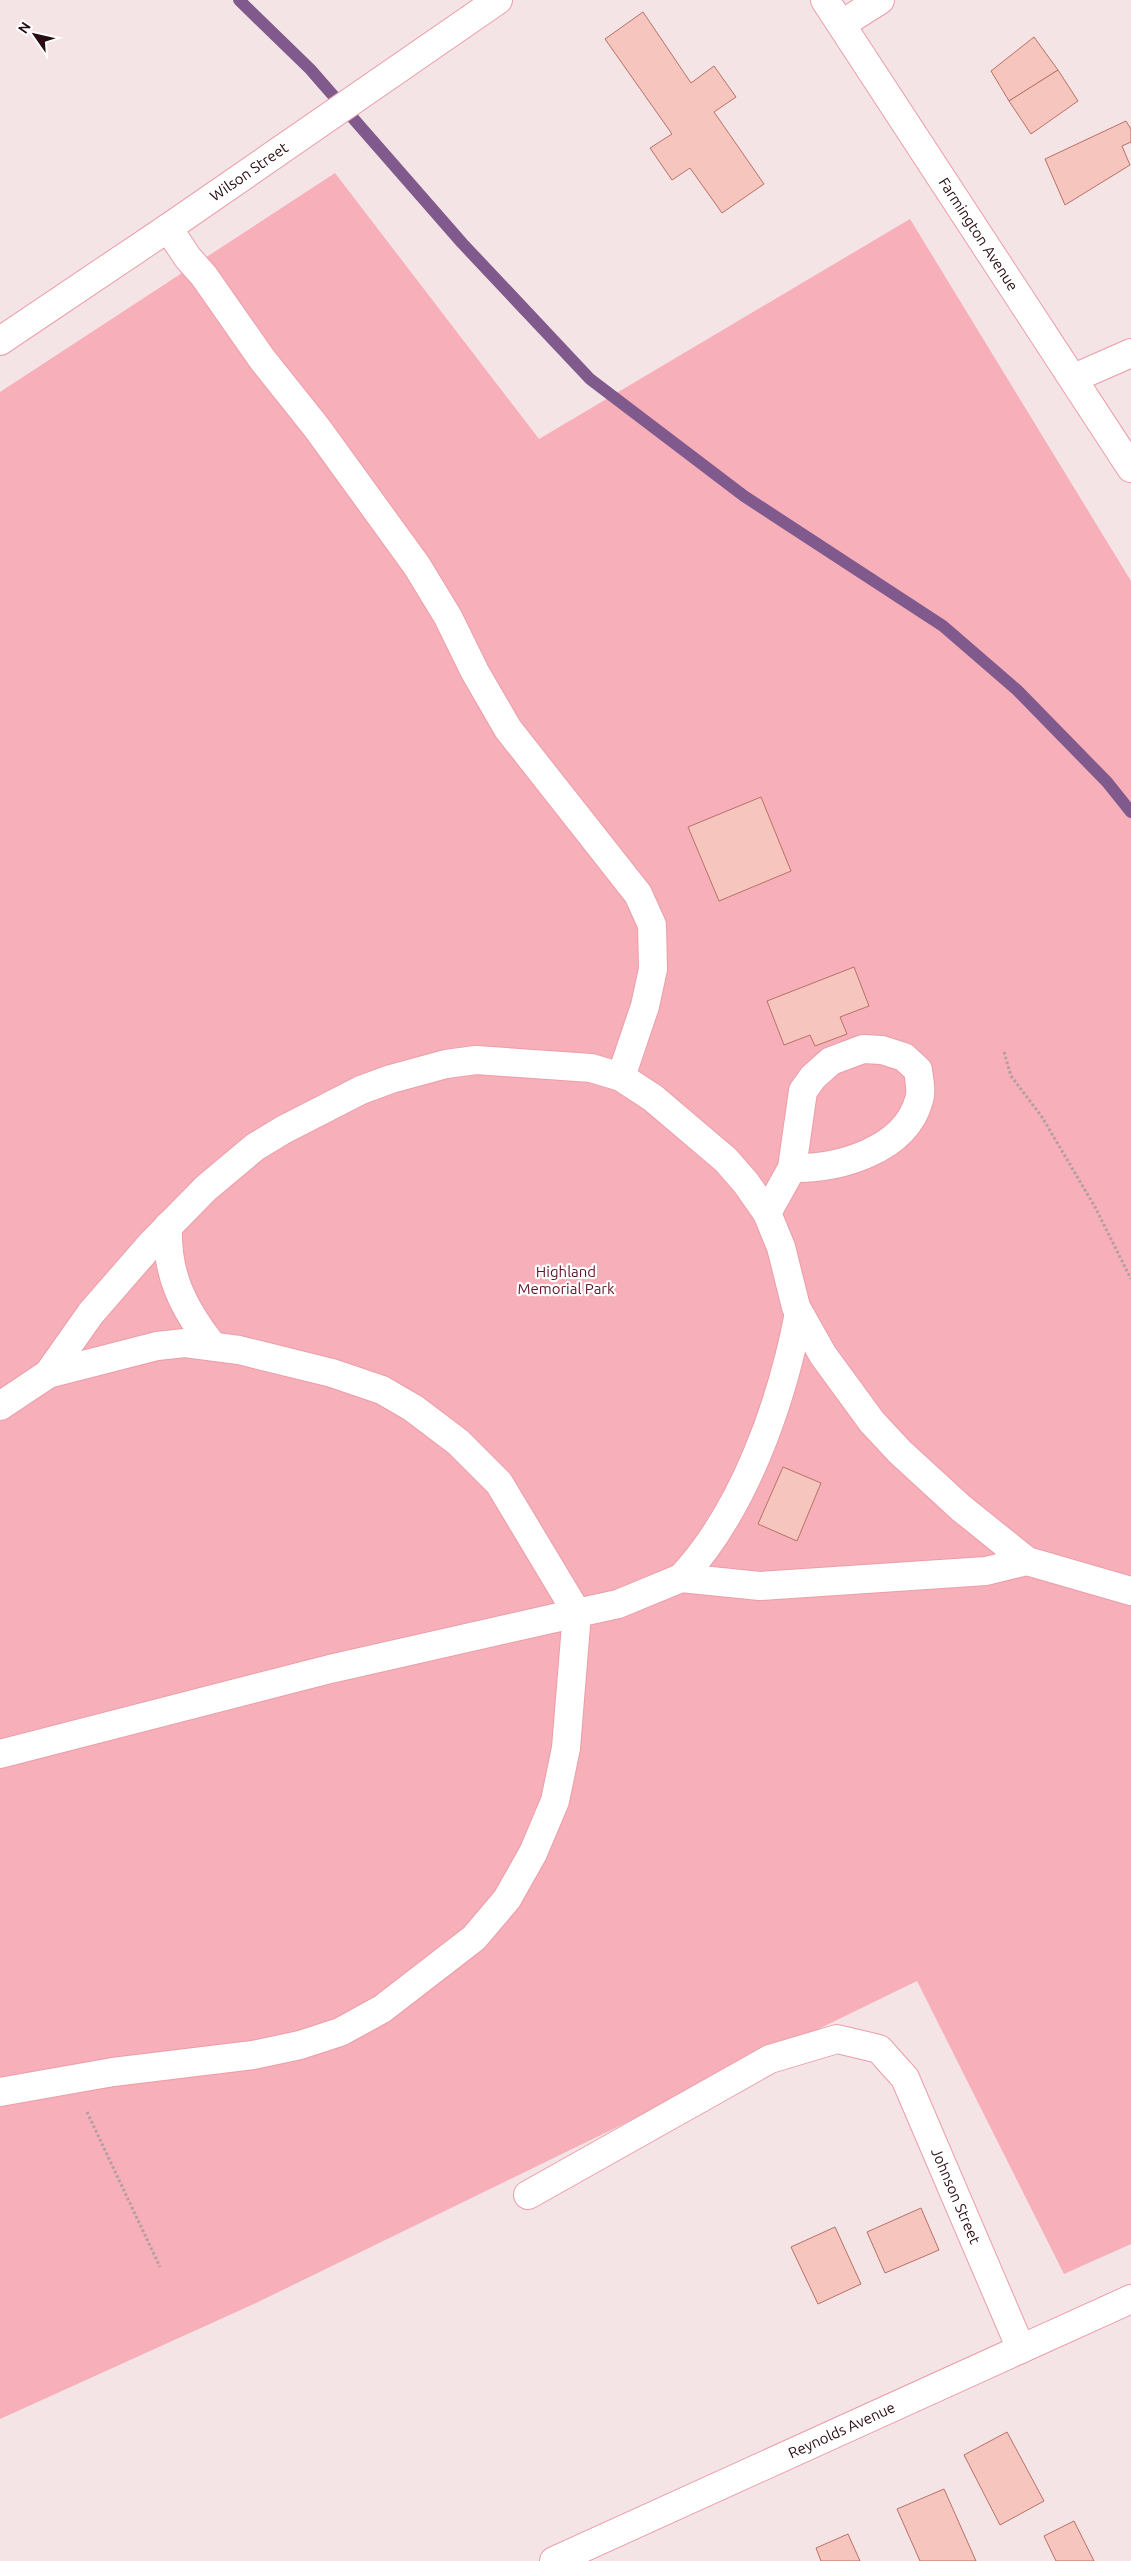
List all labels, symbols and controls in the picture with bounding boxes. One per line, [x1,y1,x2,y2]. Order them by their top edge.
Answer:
north arrow [10,10,60,60]
text: N [15,19,34,37]
street label: Wilson Street [207,139,291,204]
street label: Farmington Avenue [935,174,1022,294]
park label: Highland Memorial Park [517,1263,615,1297]
street label: Johnson Street [928,2145,984,2246]
street label: Reynolds Avenue [785,2398,898,2462]

